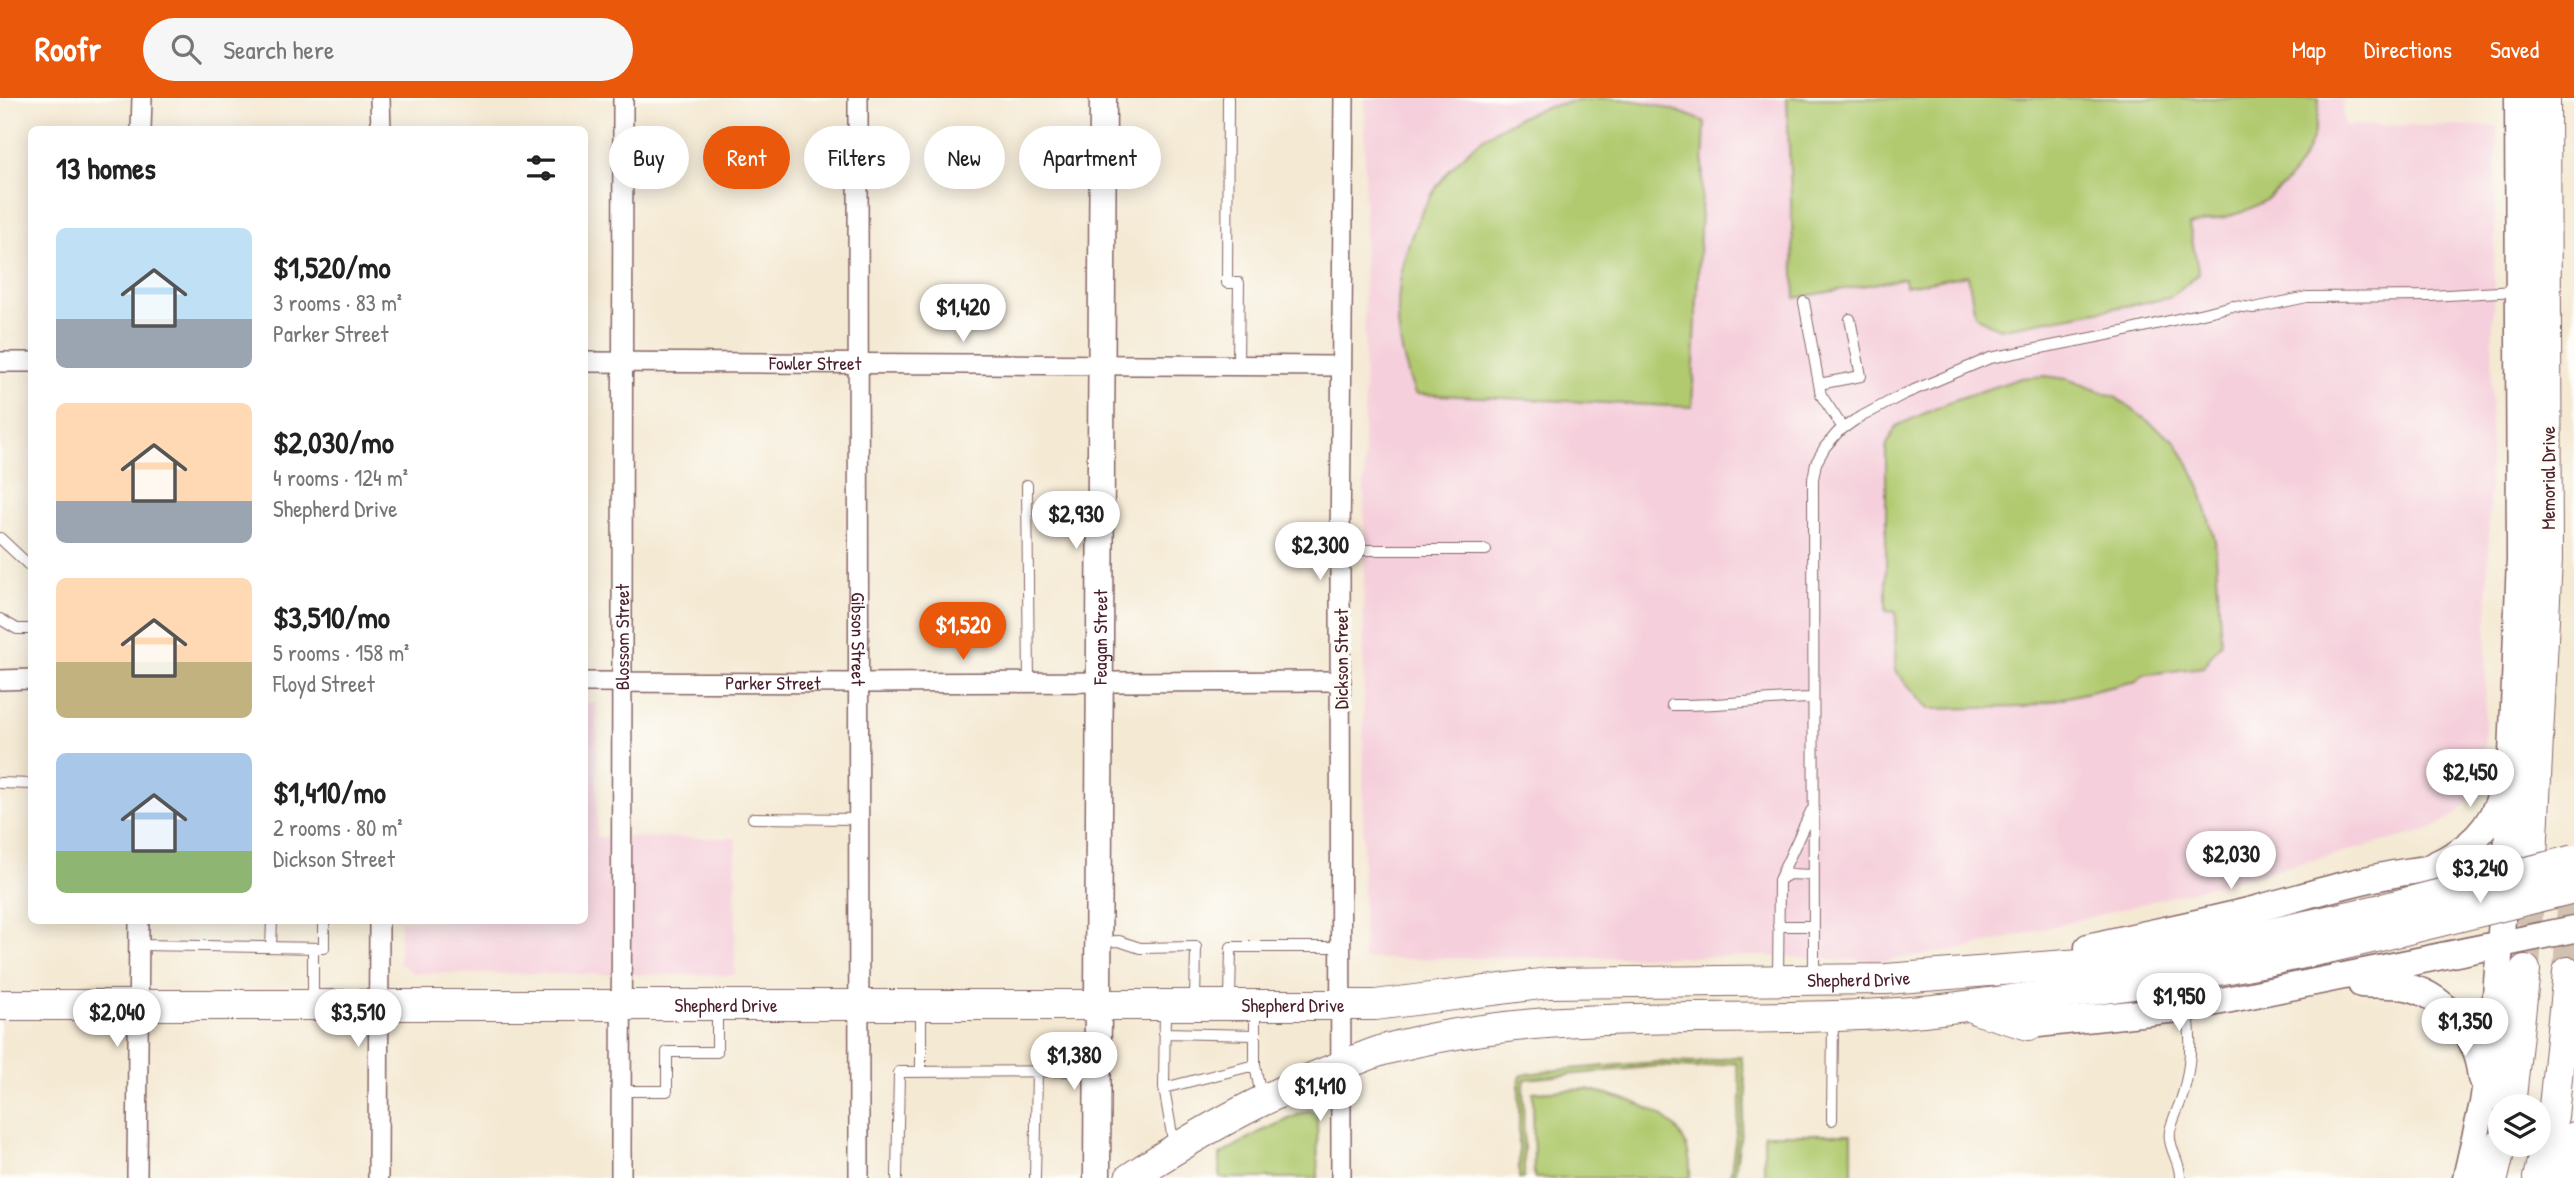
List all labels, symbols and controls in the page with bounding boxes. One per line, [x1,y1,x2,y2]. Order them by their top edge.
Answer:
search box [143,18,633,81]
text: Roofr [35,27,101,71]
icon: search [167,30,205,68]
text: Search here [223,32,334,67]
text: Map [2292,33,2326,65]
text: Directions [2364,33,2452,65]
text: Saved [2490,33,2539,65]
chip: Buy [609,126,689,189]
chip: Rent [703,126,790,189]
chip: Filters [804,126,910,189]
chip: New [924,126,1005,189]
chip: Apartment [1019,126,1161,189]
text: 13 homes [56,148,156,188]
icon: filters [522,149,560,187]
text: $1,520/mo [273,247,391,287]
icon: home [112,256,196,340]
pin: $1,420 [906,285,1020,344]
text: 3 rooms · 83 m² [273,287,402,318]
text: $1,420 [936,291,990,322]
text: Parker Street [273,318,388,349]
street label: Fowler Street [768,350,862,376]
text: $2,030/mo [273,422,394,462]
street label: Memorial Drive [2535,426,2561,530]
icon: home [112,431,196,515]
text: 4 rooms · 124 m² [273,462,408,493]
pin: $2,930 [1019,491,1133,551]
text: Shepherd Drive [273,493,397,524]
text: $2,930 [1048,498,1104,529]
pin: $2,300 [1263,522,1377,582]
text: $2,300 [1291,529,1349,560]
street label: Blossom Street [609,583,635,690]
street label: Feagan Street [1087,589,1113,686]
street label: Gibson Street [845,592,872,686]
text: $3,510/mo [273,597,390,637]
pin: $1,520 [906,602,1020,662]
icon: home [112,606,196,690]
street label: Dickson Street [1328,608,1354,709]
text: $1,520 [935,609,991,640]
text: 5 rooms · 158 m² [273,637,409,668]
text: Floyd Street [273,668,375,699]
street label: Parker Street [725,670,821,696]
pin: $2,450 [2413,750,2527,809]
text: $2,450 [2442,756,2498,787]
text: $1,410/mo [273,772,386,812]
icon: home [112,781,196,865]
text: 2 rooms · 80 m² [273,812,403,843]
pin: $2,030 [2174,832,2288,891]
text: $2,030 [2202,838,2260,869]
text: Dickson Street [273,843,395,874]
pin: $3,240 [2423,846,2537,905]
text: $3,240 [2452,852,2508,883]
street label: Shepherd Drive [1807,964,1911,993]
pin: $1,950 [2122,974,2236,1033]
text: $1,950 [2152,980,2206,1011]
pin: $2,040 [60,990,174,1049]
pin: $3,510 [301,990,415,1049]
street label: Shepherd Drive [675,992,778,1018]
street label: Shepherd Drive [1242,992,1345,1018]
text: $2,040 [89,996,145,1027]
text: $3,510 [331,996,386,1027]
pin: $1,350 [2408,998,2522,1058]
text: $1,350 [2438,1005,2493,1036]
pin: $1,380 [1017,1032,1131,1092]
text: $1,380 [1046,1039,1102,1070]
pin: $1,410 [1263,1063,1377,1123]
text: $1,410 [1294,1070,1346,1101]
map controls [2488,1094,2551,1157]
button: layers [2488,1094,2551,1157]

